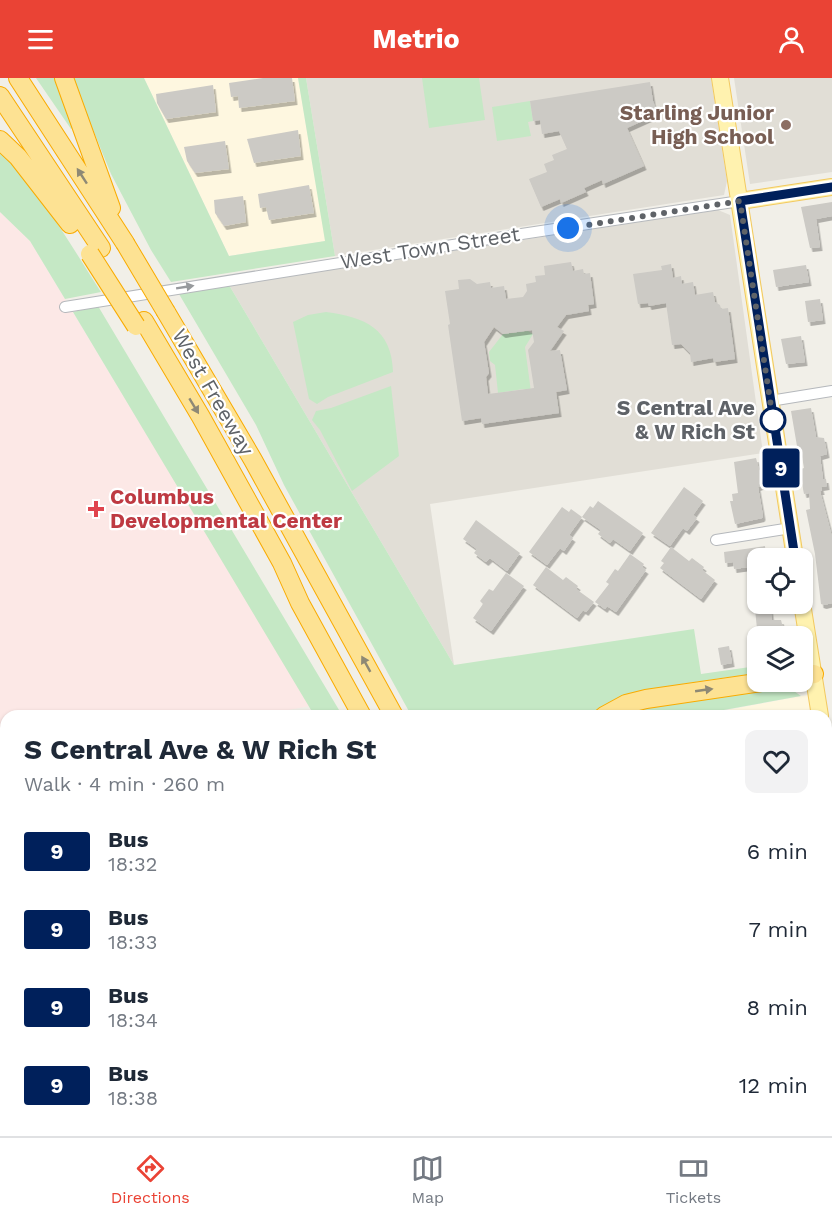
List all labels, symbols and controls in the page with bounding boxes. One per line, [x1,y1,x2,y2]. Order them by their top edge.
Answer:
icon: menu [24,23,57,56]
text: Metrio [372,23,460,55]
icon: person [775,23,808,56]
place label: Starling Junior High School [620,100,774,149]
marker: Starling Junior High School [779,118,793,132]
one-way arrow [77,168,88,184]
your location [553,213,583,243]
street label: West Town Street [338,221,522,274]
one-way arrow [175,282,194,291]
street label: West Freeway [167,324,260,460]
place label: S Central Ave & W Rich St [617,395,755,444]
one-way arrow [188,398,199,414]
marker: S Central Ave & W Rich St [760,407,786,433]
line badge: 9 [762,448,800,488]
text: 9 [775,456,787,481]
place label: Columbus Developmental Center [110,484,342,533]
marker: Columbus Developmental Center [87,500,105,518]
map controls [747,548,813,692]
button: locate [747,548,813,614]
button: layers [747,626,813,692]
one-way arrow [361,655,371,672]
one-way arrow [695,686,714,695]
button: heart [745,730,808,793]
text: S Central Ave & W Rich St [24,733,376,766]
text: Walk · 4 min · 260 m [24,772,225,796]
text: Bus [108,827,148,852]
text: 9 [51,839,63,864]
text: 6 min [747,839,808,864]
text: 18:32 [108,852,157,876]
text: Bus [108,905,148,930]
text: 9 [51,917,63,942]
text: 7 min [748,917,808,942]
text: 18:33 [108,930,157,954]
text: Bus [108,983,148,1008]
text: 9 [51,995,63,1020]
text: 8 min [747,995,808,1020]
text: 18:34 [108,1008,158,1032]
text: Bus [108,1061,148,1086]
text: 9 [51,1073,63,1098]
text: 12 min [739,1073,808,1098]
text: 18:38 [108,1086,158,1110]
tab: Directions [111,1152,190,1207]
tab: Map [411,1152,444,1207]
tab: Tickets [666,1152,721,1207]

